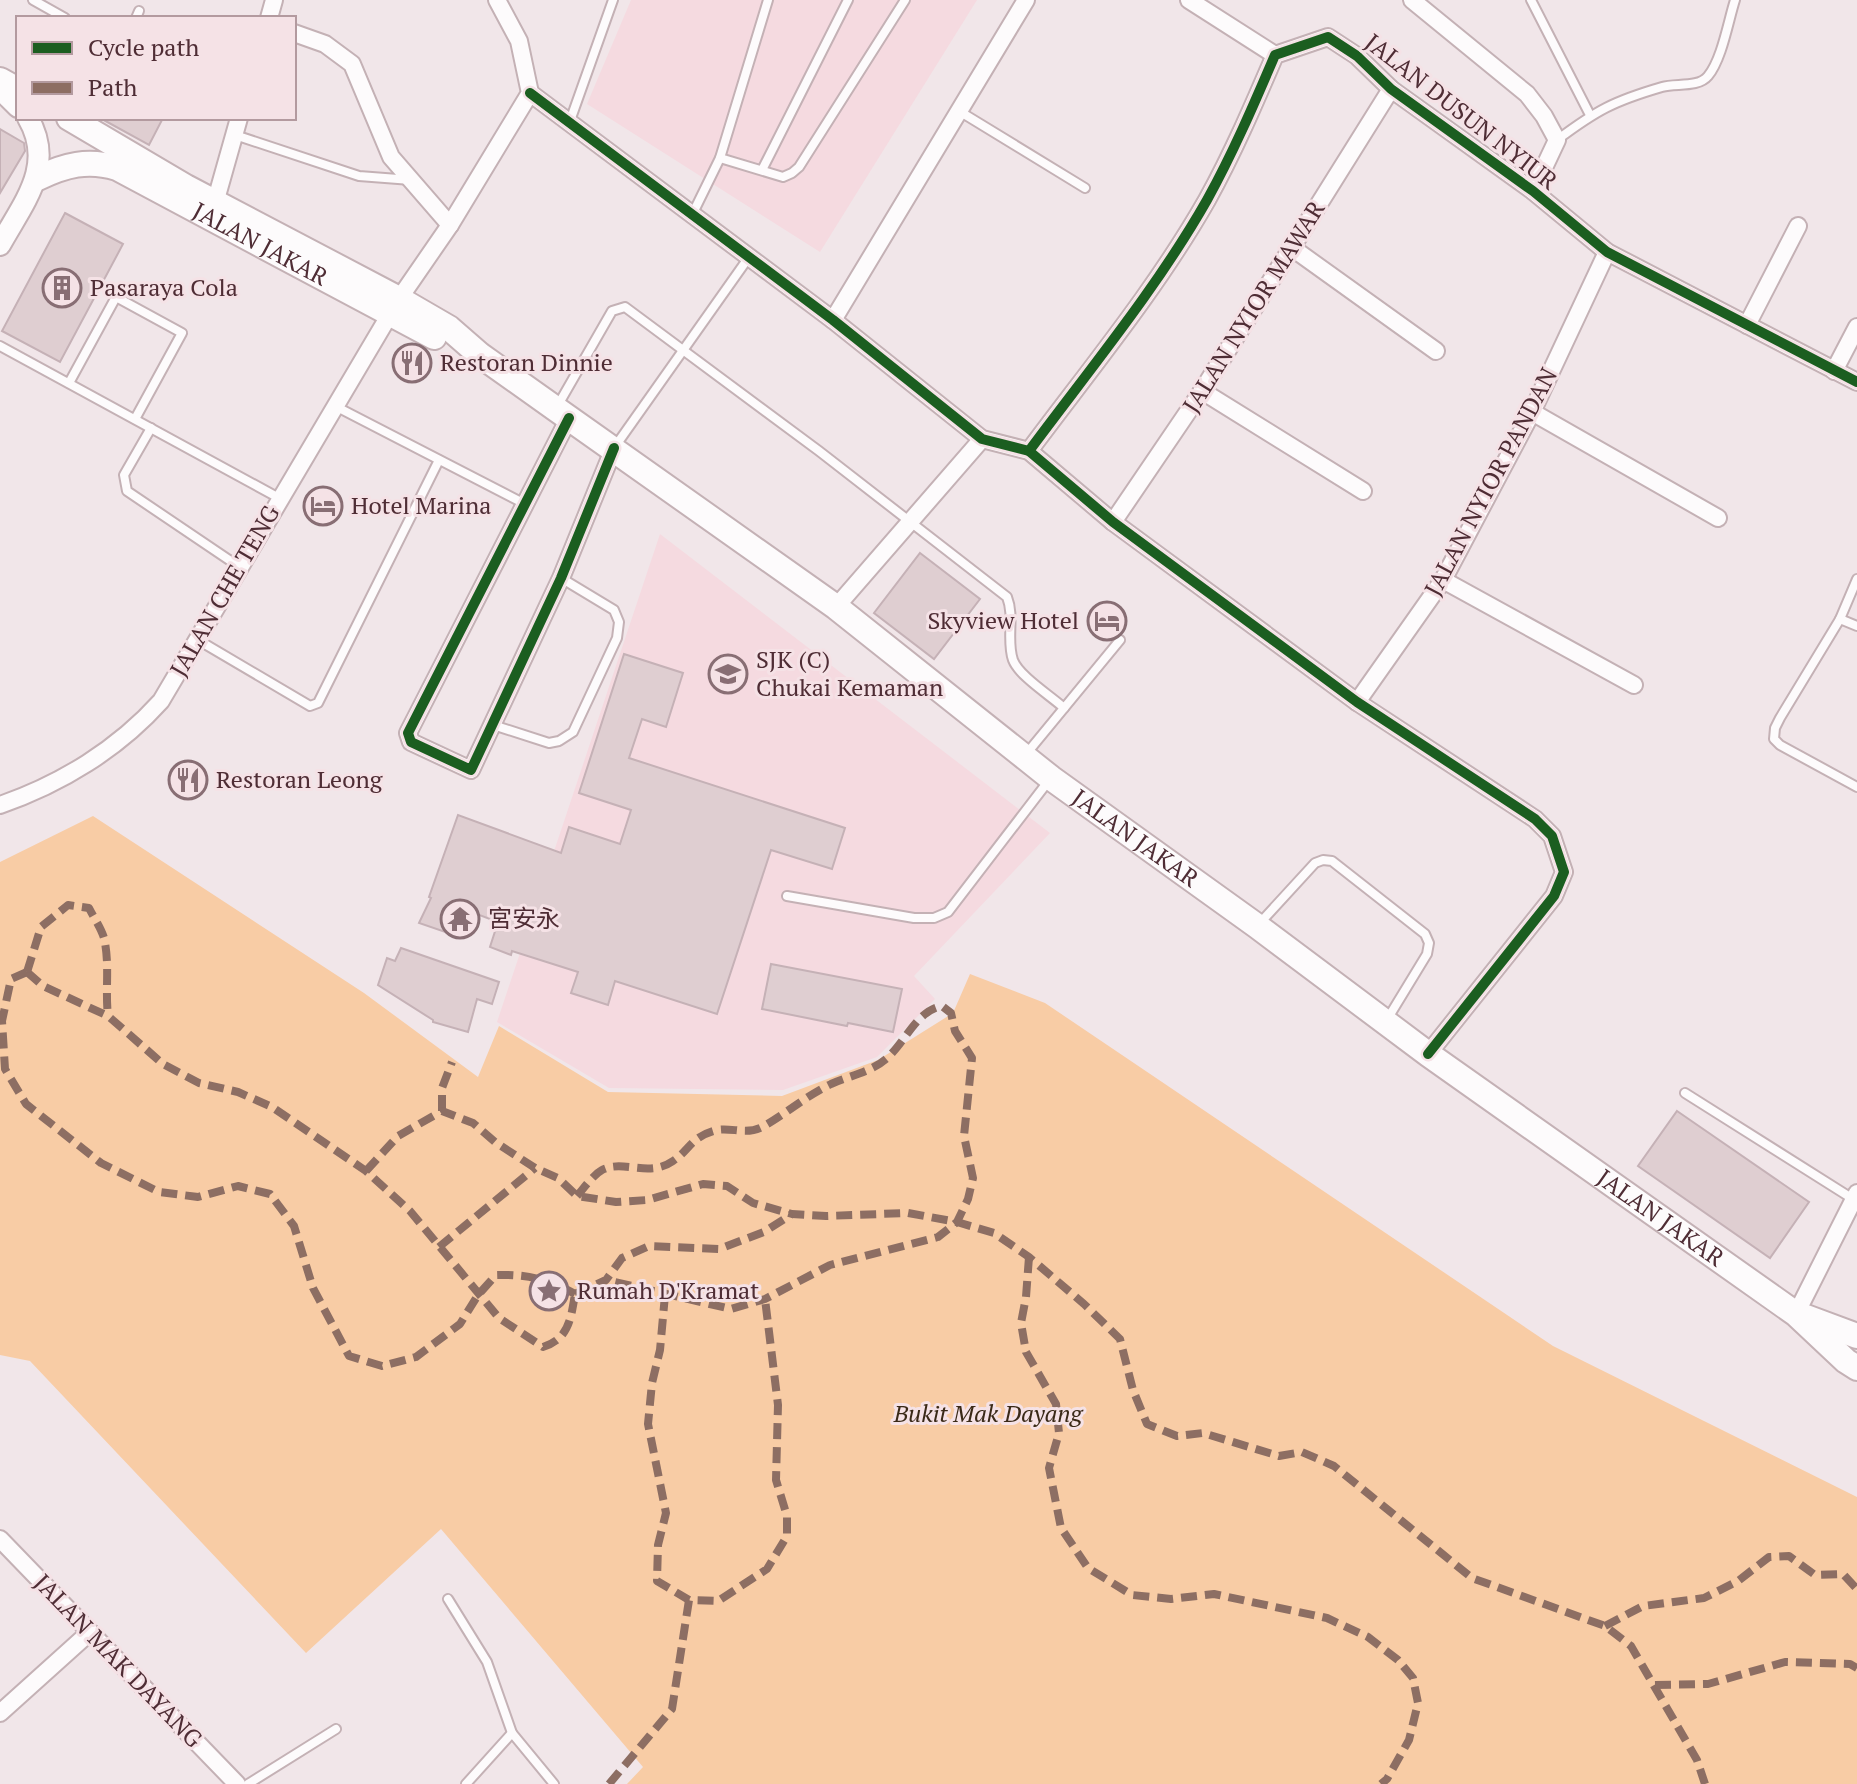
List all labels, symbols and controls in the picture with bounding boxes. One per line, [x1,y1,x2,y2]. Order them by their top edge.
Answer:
legend [16,16,296,120]
street label: JALAN DUSUN NYIUR [1359,26,1565,197]
text: Cycle path [88,31,199,63]
text: Path [88,71,137,103]
street label: JALAN JAKAR [187,194,334,293]
street label: JALAN NYIOR MAWAR [1175,194,1332,419]
building icon: Pasaraya Cola [41,267,83,309]
place label: Pasaraya Cola [90,271,238,303]
restaurant icon: Restoran Dinnie [391,342,433,384]
place label: Restoran Dinnie [440,346,613,378]
street label: JALAN NYIOR PANDAN [1416,362,1564,601]
hotel icon: Hotel Marina [302,485,344,527]
place label: Hotel Marina [351,489,491,521]
street label: JALAN CHE TENG [162,498,287,682]
hotel icon: Skyview Hotel [1086,600,1128,642]
place label: Skyview Hotel [927,604,1079,636]
place label: SJK (C) Chukai Kemaman [756,643,943,703]
school or university icon: SJK (C) Chukai Kemaman [707,653,749,695]
restaurant icon: Restoran Leong [167,759,209,801]
place label: Restoran Leong [216,763,383,795]
street label: JALAN JAKAR [1066,781,1206,895]
temple icon: 宮安永 [439,898,481,940]
place label: 宮安永 [488,902,560,934]
street label: JALAN JAKAR [1591,1161,1732,1274]
place icon: Rumah D'Kramat [528,1270,570,1312]
place label: Rumah D'Kramat [577,1274,759,1306]
park label: Bukit Mak Dayang [893,1397,1084,1429]
street label: JALAN MAK DAYANG [27,1567,210,1754]

